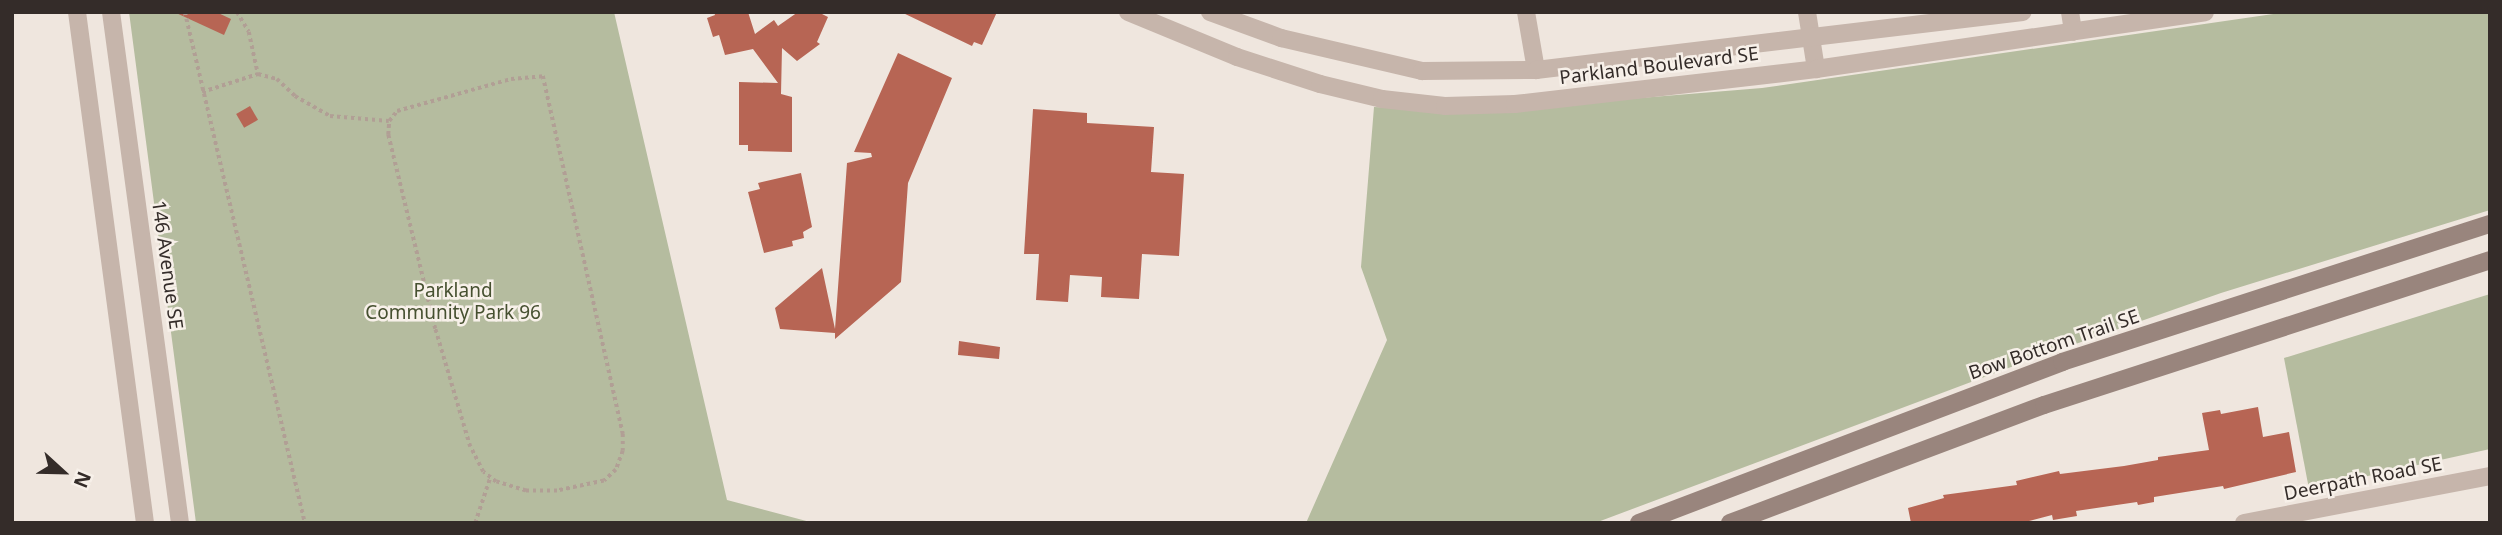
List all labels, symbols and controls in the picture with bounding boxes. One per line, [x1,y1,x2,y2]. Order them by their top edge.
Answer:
street label: Parkland Boulevard SE [1558,42,1760,90]
street label: 146 Avenue SE [147,199,187,331]
park label: Parkland Community Park 96 [365,280,541,324]
street label: Bow Bottom Trail SE [1966,305,2142,385]
north arrow [28,437,98,507]
street label: Deerpath Road SE [2282,452,2444,506]
text: N [68,468,97,492]

